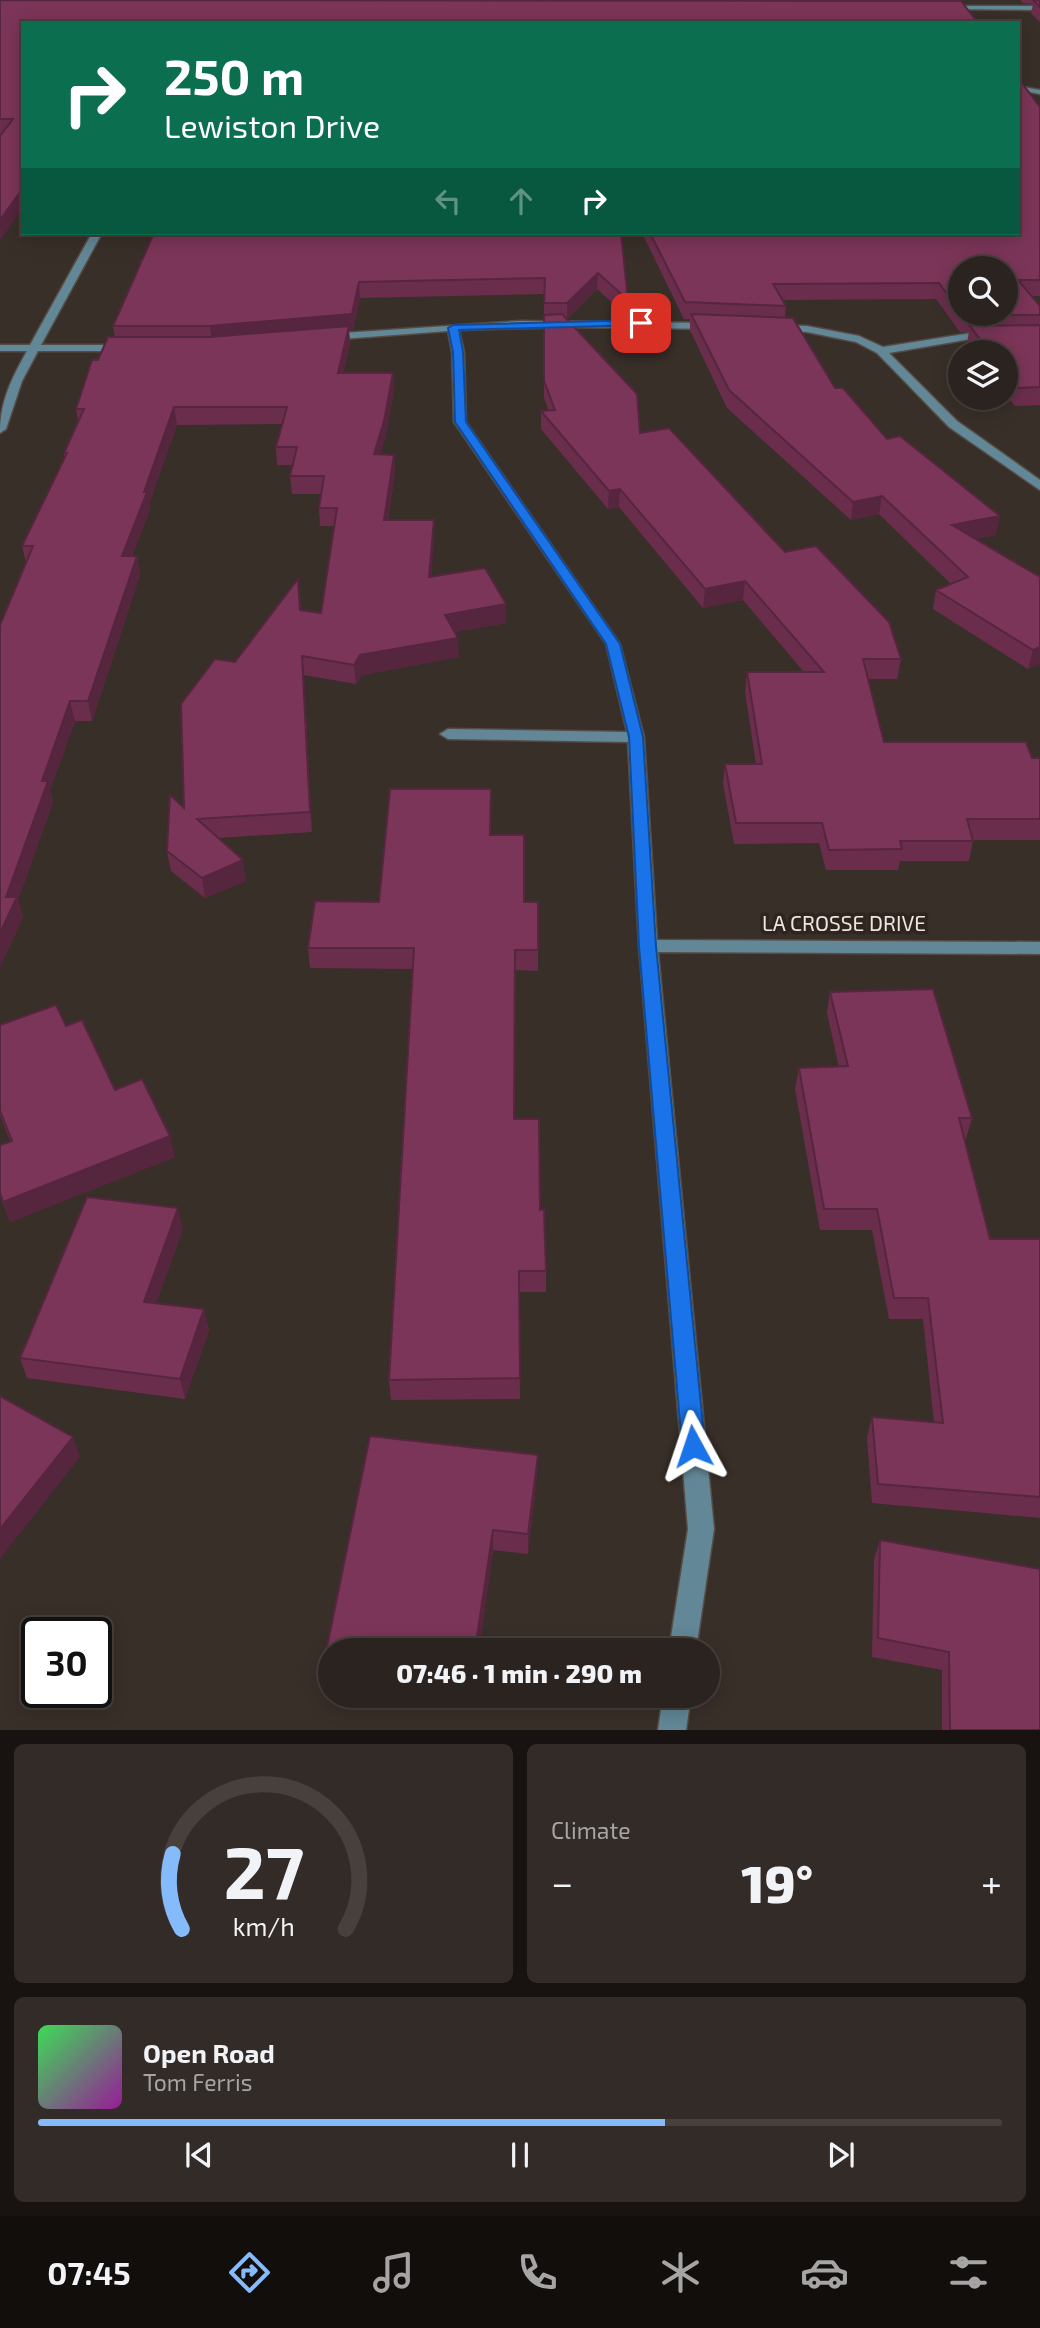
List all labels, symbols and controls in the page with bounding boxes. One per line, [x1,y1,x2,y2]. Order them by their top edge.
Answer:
text: 250 m [164,46,304,105]
icon: right [49,49,140,140]
text: Lewiston Drive [164,106,380,144]
icon: left [429,182,467,220]
icon: ahead [502,182,540,220]
icon: right [575,182,613,220]
map controls [948,256,1018,410]
button: search [948,256,1018,326]
pin [611,293,671,353]
icon: arrive [622,304,660,342]
button: layers [948,340,1018,410]
street label: LA CROSSE DRIVE [762,910,926,935]
position arrow [656,1409,730,1483]
speed limit sign: 30 [21,1617,112,1708]
text: 07:46 · 1 min · 290 m [396,1657,642,1688]
text: Climate [551,1816,631,1844]
text: 27 [223,1827,304,1915]
text: 19° [741,1851,813,1913]
text: − [551,1859,573,1905]
text: + [981,1859,1002,1905]
text: km/h [232,1911,295,1941]
text: Open Road [143,2037,275,2068]
text: Tom Ferris [143,2068,252,2096]
icon: previous [180,2136,218,2174]
icon: pause [501,2136,539,2174]
icon: next [822,2136,860,2174]
icon: directions [225,2248,274,2297]
icon: music [369,2248,418,2297]
icon: phone [513,2248,562,2297]
icon: climate [656,2248,705,2297]
icon: car [800,2248,849,2297]
icon: filters [944,2248,993,2297]
text: 07:45 [47,2253,131,2291]

